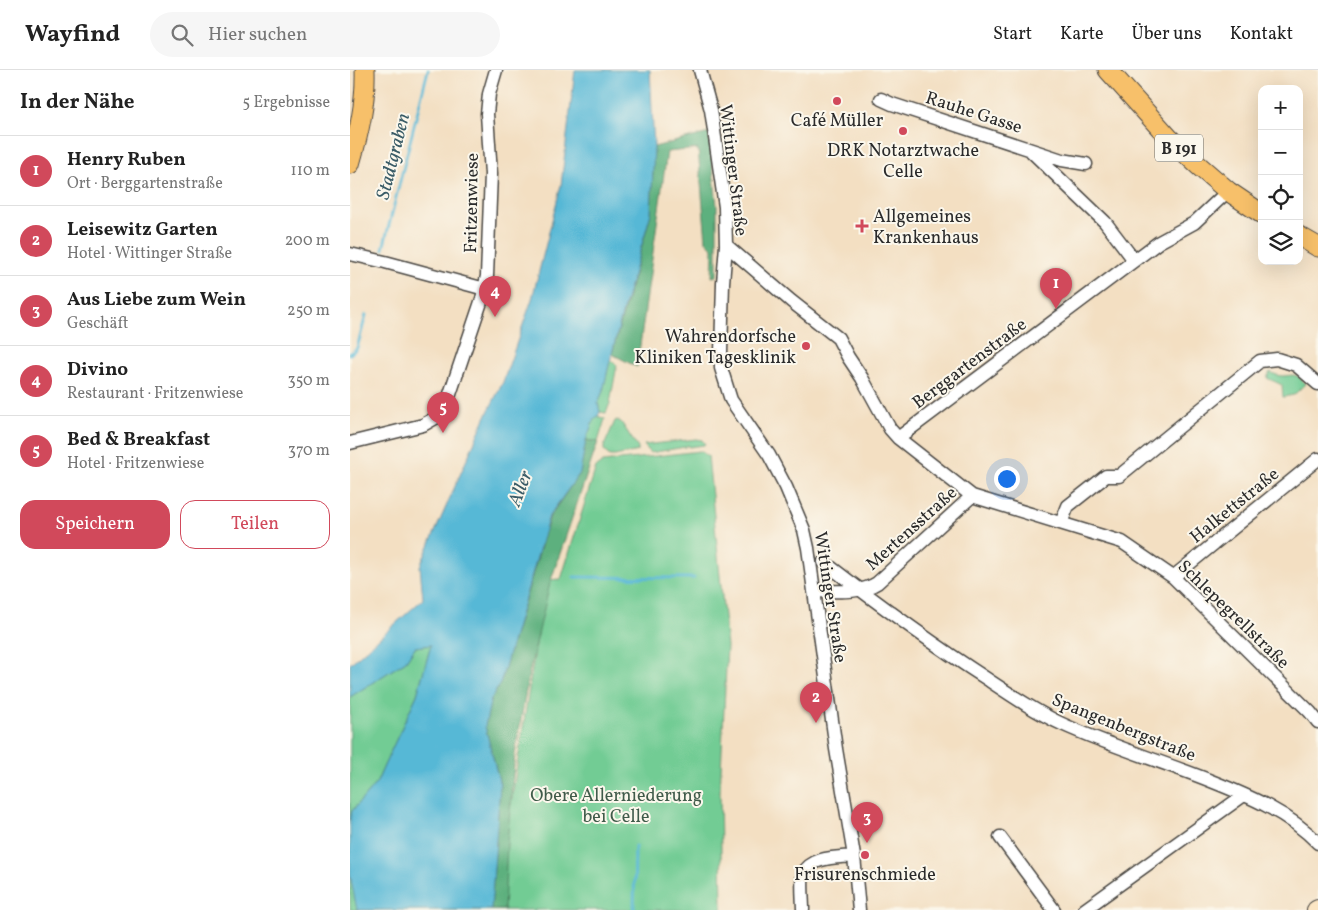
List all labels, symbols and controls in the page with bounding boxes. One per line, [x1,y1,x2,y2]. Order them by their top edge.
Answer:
search box [150,12,500,57]
text: Wayfind [25,18,120,52]
icon: search [168,21,196,49]
text: Hier suchen [208,22,307,48]
text: Start [993,22,1032,47]
text: Karte [1060,22,1104,47]
text: Über uns [1132,22,1202,47]
text: Kontakt [1230,22,1293,47]
map controls [1258,85,1303,265]
button: + [1258,85,1303,130]
street label: Rauhe Gasse [922,86,1025,141]
text: In der Nähe [20,88,135,117]
text: 5 Ergebnisse [243,92,330,114]
marker: Café Müller [831,95,843,107]
street label: Wittinger Straße [712,103,753,237]
place label: Café Müller [791,109,884,134]
water label: Stadtgraben [371,110,417,202]
marker: DRK Notarztwache Celle [897,125,909,137]
button: − [1258,130,1303,175]
road number: B 191 [1155,134,1203,162]
place label: DRK Notarztwache Celle [827,139,979,185]
text: Henry Ruben [67,147,186,173]
street label: Fritzenwiese [459,153,486,254]
text: 1 [33,160,39,182]
text: 110 m [291,160,330,182]
text: Ort · Berggartenstraße [67,173,223,195]
button: locate [1258,175,1303,220]
place label: Allgemeines Krankenhaus [873,205,979,251]
text: Leisewitz Garten [67,217,218,243]
marker: Allgemeines Krankenhaus [855,219,869,233]
button: layers [1258,220,1303,265]
text: 2 [32,230,40,252]
text: 200 m [285,230,330,252]
text: Hotel · Wittinger Straße [67,243,232,265]
pin: 1 [1040,268,1072,309]
pin: 4 [479,276,511,317]
text: Aus Liebe zum Wein [67,287,246,313]
text: 3 [32,300,40,322]
text: 250 m [287,300,330,322]
text: Geschäft [67,313,128,335]
street label: Berggartenstraße [907,313,1032,416]
place label: Wahrendorfsche Kliniken Tagesklinik [635,325,796,371]
marker: Wahrendorfsche Kliniken Tagesklinik [800,340,812,352]
text: Divino [67,357,128,383]
text: 4 [31,370,41,392]
text: 350 m [287,370,330,392]
text: Restaurant · Fritzenwiese [67,383,243,405]
pin: 5 [427,392,459,433]
text: Bed & Breakfast [67,427,210,453]
text: 5 [32,440,40,462]
text: 370 m [288,440,330,462]
text: Hotel · Fritzenwiese [67,453,204,475]
street label: Halkettstraße [1185,462,1285,550]
water label: Aller [502,466,540,511]
your location [994,466,1020,492]
street label: Mertensstraße [861,481,963,577]
button: Speichern [20,500,170,549]
button: Teilen [180,500,330,549]
street label: Wittinger Straße [807,530,852,665]
street label: Schlepegrellstraße [1171,555,1294,675]
pin: 2 [800,682,832,723]
street label: Spangenbergstraße [1048,688,1199,769]
park label: Obere Allerniederung bei Celle [530,784,702,830]
pin: 3 [851,802,883,843]
marker: Frisurenschmiede [859,849,871,861]
place label: Frisurenschmiede [794,863,936,888]

